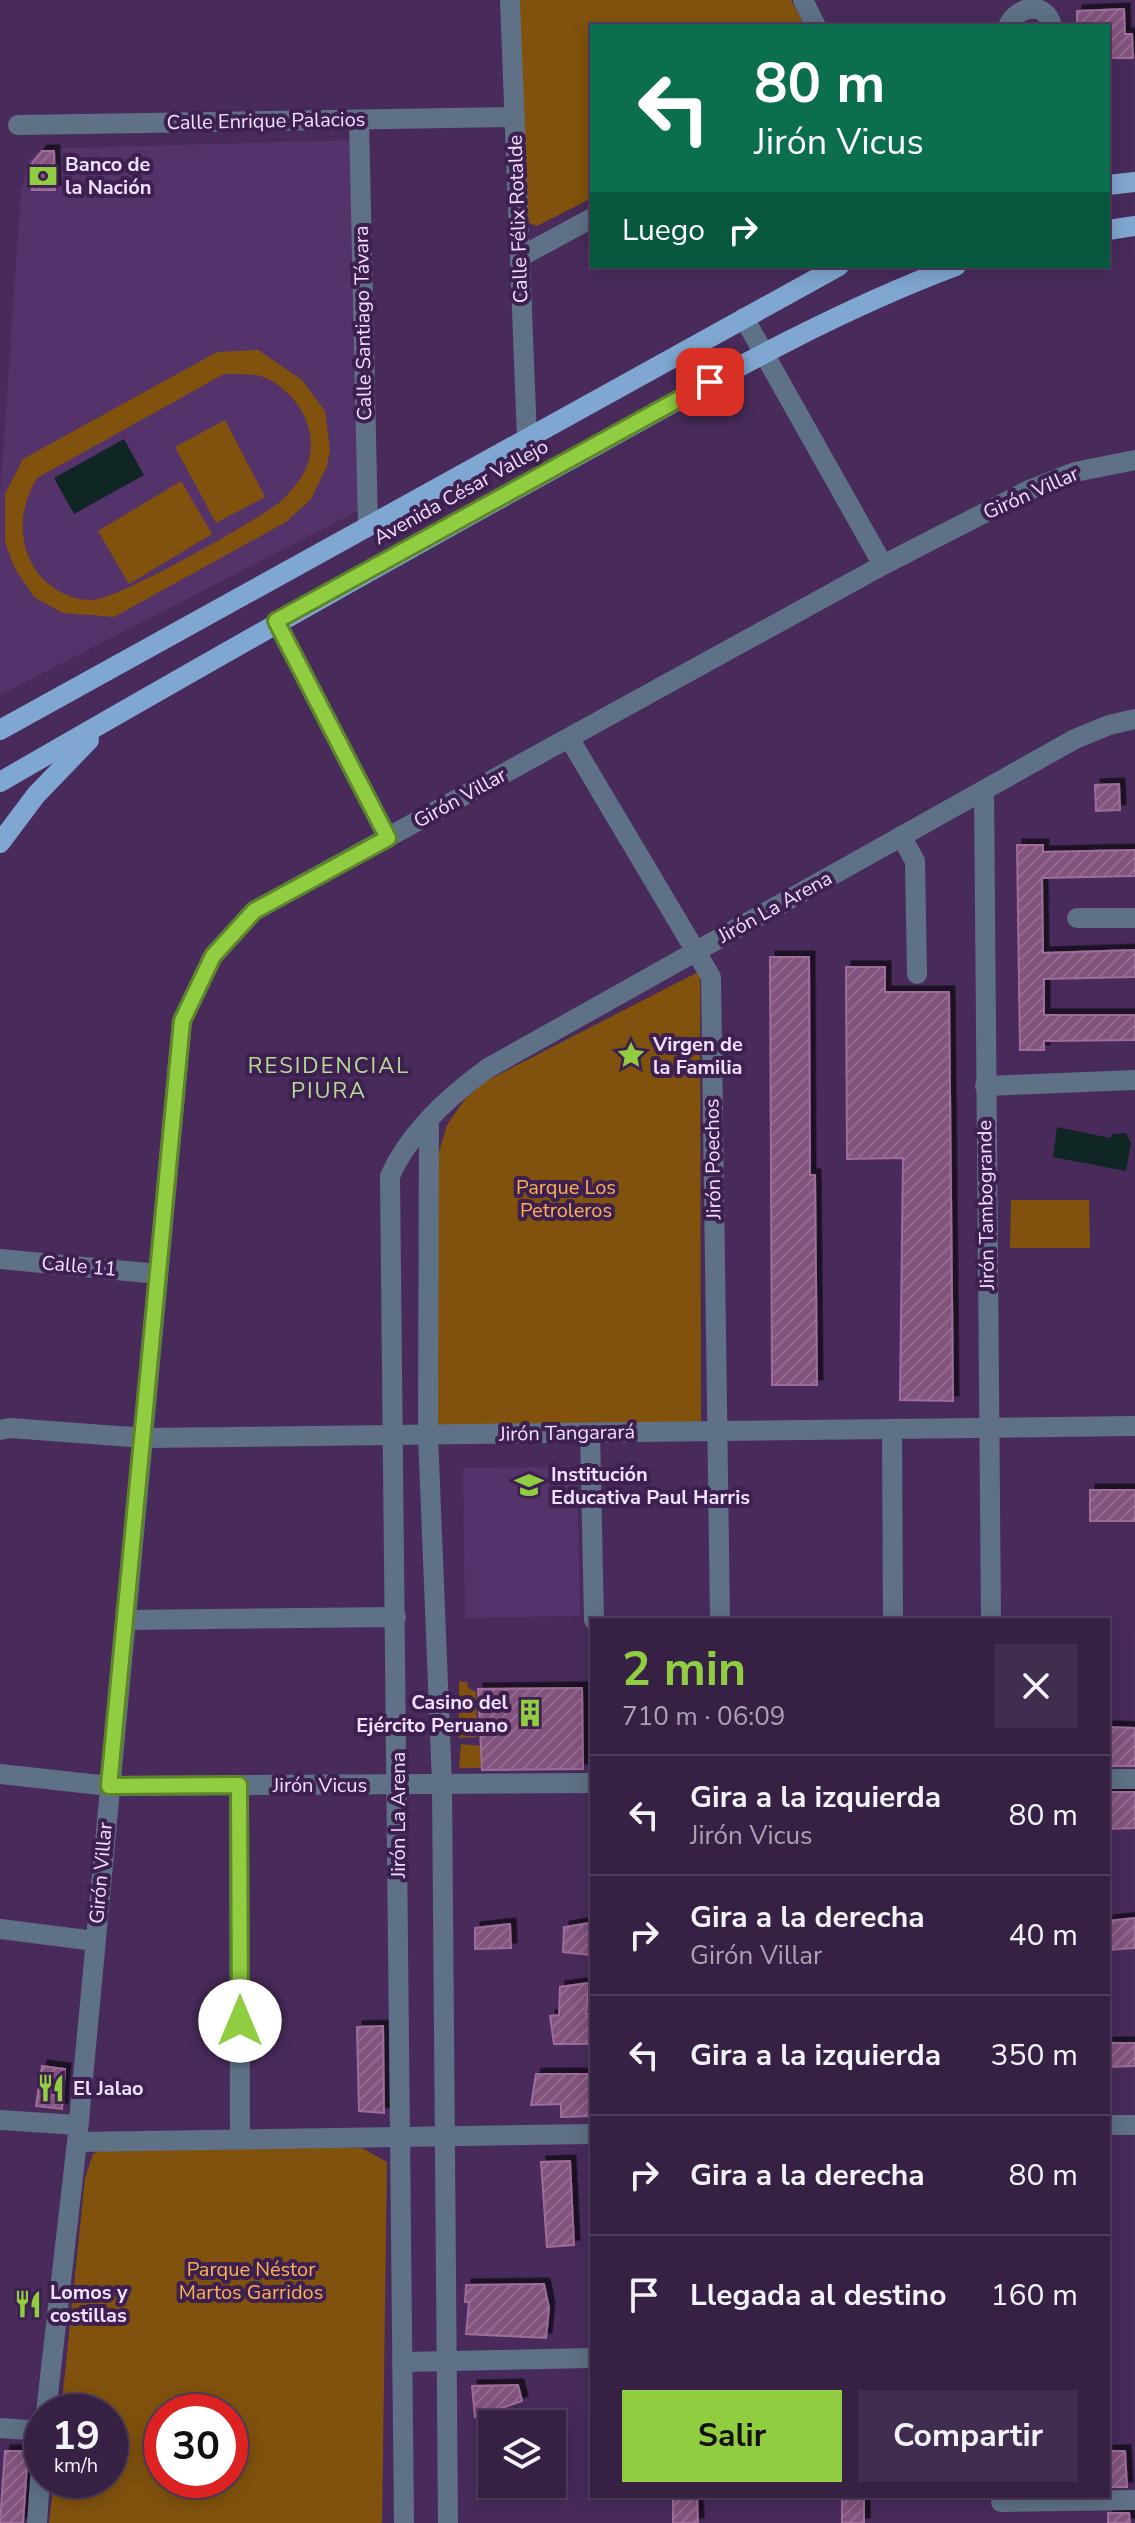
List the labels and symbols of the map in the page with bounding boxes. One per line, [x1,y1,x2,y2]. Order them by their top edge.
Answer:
street label: Calle Enrique Palacios [166,106,366,136]
street label: Calle Félix Rotalde [502,134,534,304]
place label: Banco de la Nación [65,151,151,201]
bank icon: Banco de la Nación [28,161,58,191]
street label: Calle Santiago Távara [348,225,378,421]
pin [676,348,744,416]
street label: Avenida César Vallejo [369,433,553,551]
street label: Girón Villar [979,460,1083,526]
street label: Girón Villar [409,762,511,834]
street label: Jirón La Arena [712,865,837,950]
place label: Virgen de la Familia [652,1031,743,1081]
place icon: Virgen de la Familia [616,1040,646,1070]
district label: RESIDENCIAL PIURA [248,1051,410,1106]
street label: Jirón Poechos [698,1098,728,1221]
street label: Jirón Tambogrande [971,1120,1001,1291]
park label: Parque Los Petroleros [516,1174,616,1224]
street label: Calle 11 [40,1249,118,1283]
street label: Jirón Tangarará [498,1418,635,1448]
place label: Institución Educativa Paul Harris [551,1461,750,1511]
school or university icon: Institución Educativa Paul Harris [514,1470,544,1500]
place label: Casino del Ejército Peruano [356,1689,509,1739]
building icon: Casino del Ejército Peruano [515,1698,545,1728]
street label: Jirón La Arena [385,1752,412,1879]
street label: Jirón Vicus [272,1772,367,1799]
street label: Girón Villar [83,1821,119,1925]
position arrow [198,1979,282,2063]
restaurant icon: El Jalao [36,2073,66,2103]
place label: El Jalao [73,2075,144,2102]
park label: Parque Néstor Martos Garridos [179,2256,323,2306]
place label: Lomos y costillas [50,2279,128,2329]
restaurant icon: Lomos y costillas [13,2289,43,2319]
speed limit sign: 30 [144,2394,248,2498]

